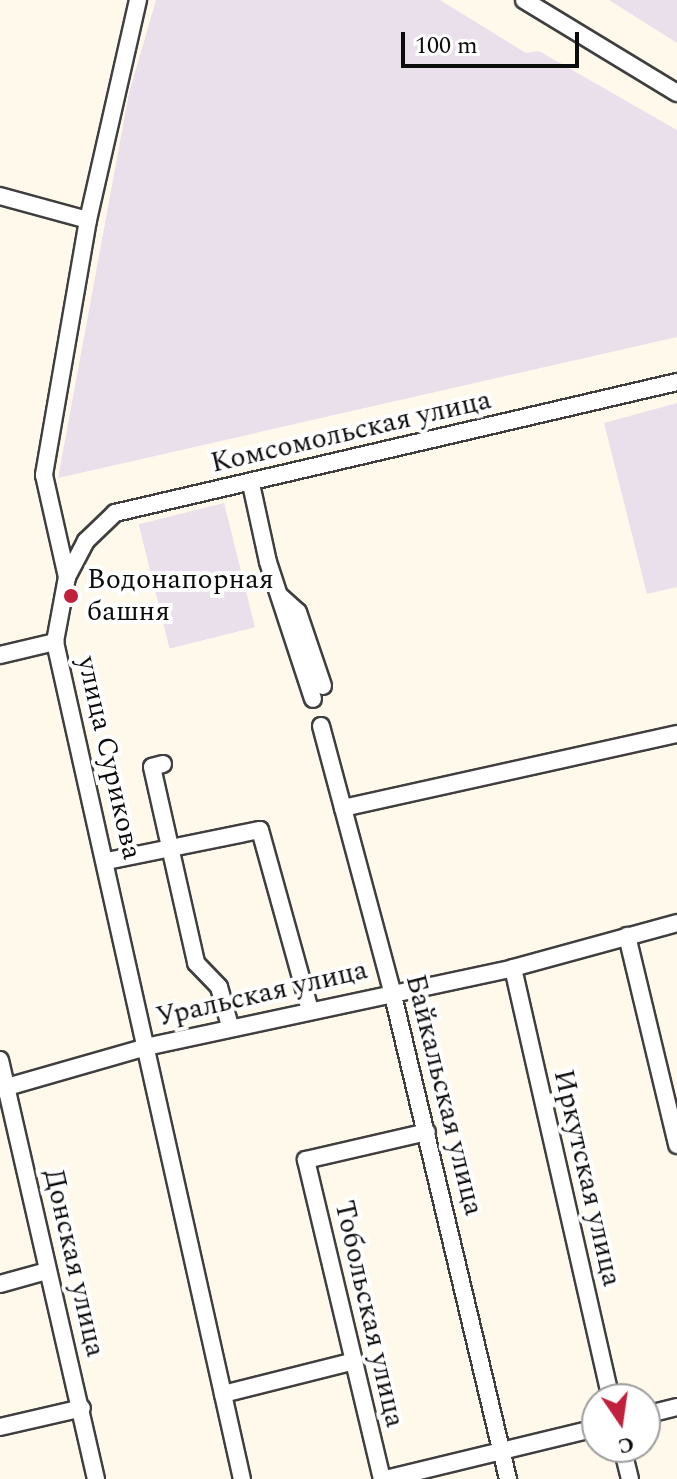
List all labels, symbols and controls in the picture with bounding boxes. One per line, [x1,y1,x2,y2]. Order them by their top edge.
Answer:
scale bar [405,16,583,66]
text: 100 m [415,28,478,64]
street label: Комсомольская улица [208,383,494,481]
place label: Водонапорная башня [87,563,274,629]
marker: Водонапорная башня [62,587,80,605]
street label: улица Сурикова [69,653,149,863]
street label: Уральская улица [153,953,371,1035]
street label: Байкальская улица [398,971,490,1219]
street label: Иркутская улица [546,1066,628,1290]
street label: Донская улица [36,1166,112,1360]
street label: Тобольская улица [327,1197,411,1431]
north arrow [581,1383,661,1463]
text: С [615,1427,637,1463]

